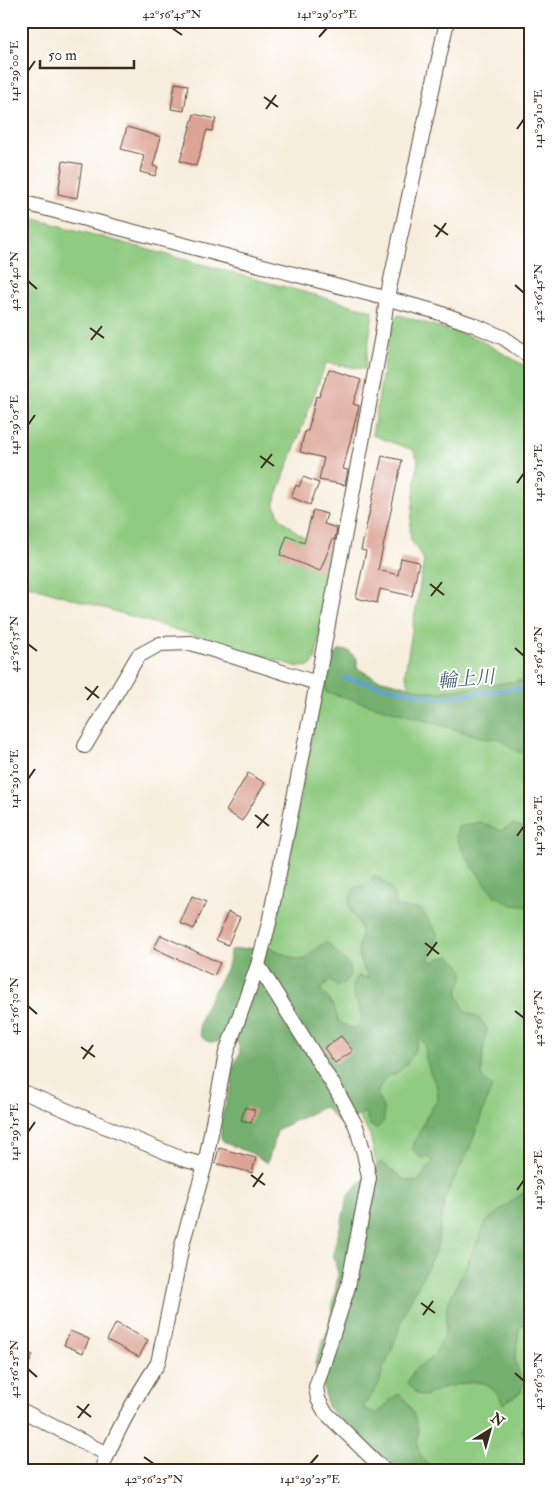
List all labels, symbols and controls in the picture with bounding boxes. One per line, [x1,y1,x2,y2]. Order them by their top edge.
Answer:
text: 42°56'45"N [143,7,202,22]
text: 141°29'05"E [297,7,357,22]
scale bar [40,38,134,70]
text: 141°29'00"E [7,40,22,101]
text: 50 m [48,46,77,65]
text: 141°29'10"E [531,89,546,148]
text: 42°56'40"N [7,251,22,311]
text: 42°56'45"N [531,263,546,322]
text: 141°29'05"E [7,395,22,455]
text: 141°29'15"E [531,444,546,502]
text: 42°56'35"N [7,615,22,673]
text: 42°56'40"N [531,626,546,686]
water label: 輪上川 [437,664,497,693]
text: 141°29'10"E [7,749,22,808]
text: 141°29'20"E [531,795,546,856]
text: 42°56'30"N [7,977,22,1035]
text: 42°56'35"N [531,989,546,1047]
text: 141°29'15"E [7,1103,22,1161]
text: 141°29'25"E [531,1150,546,1210]
text: 42°56'25"N [7,1340,22,1398]
text: 42°56'30"N [531,1352,546,1410]
north arrow [464,1404,514,1454]
text: N [487,1409,508,1431]
text: 42°56'25"N [125,1472,183,1487]
text: 141°29'25"E [280,1472,340,1487]

